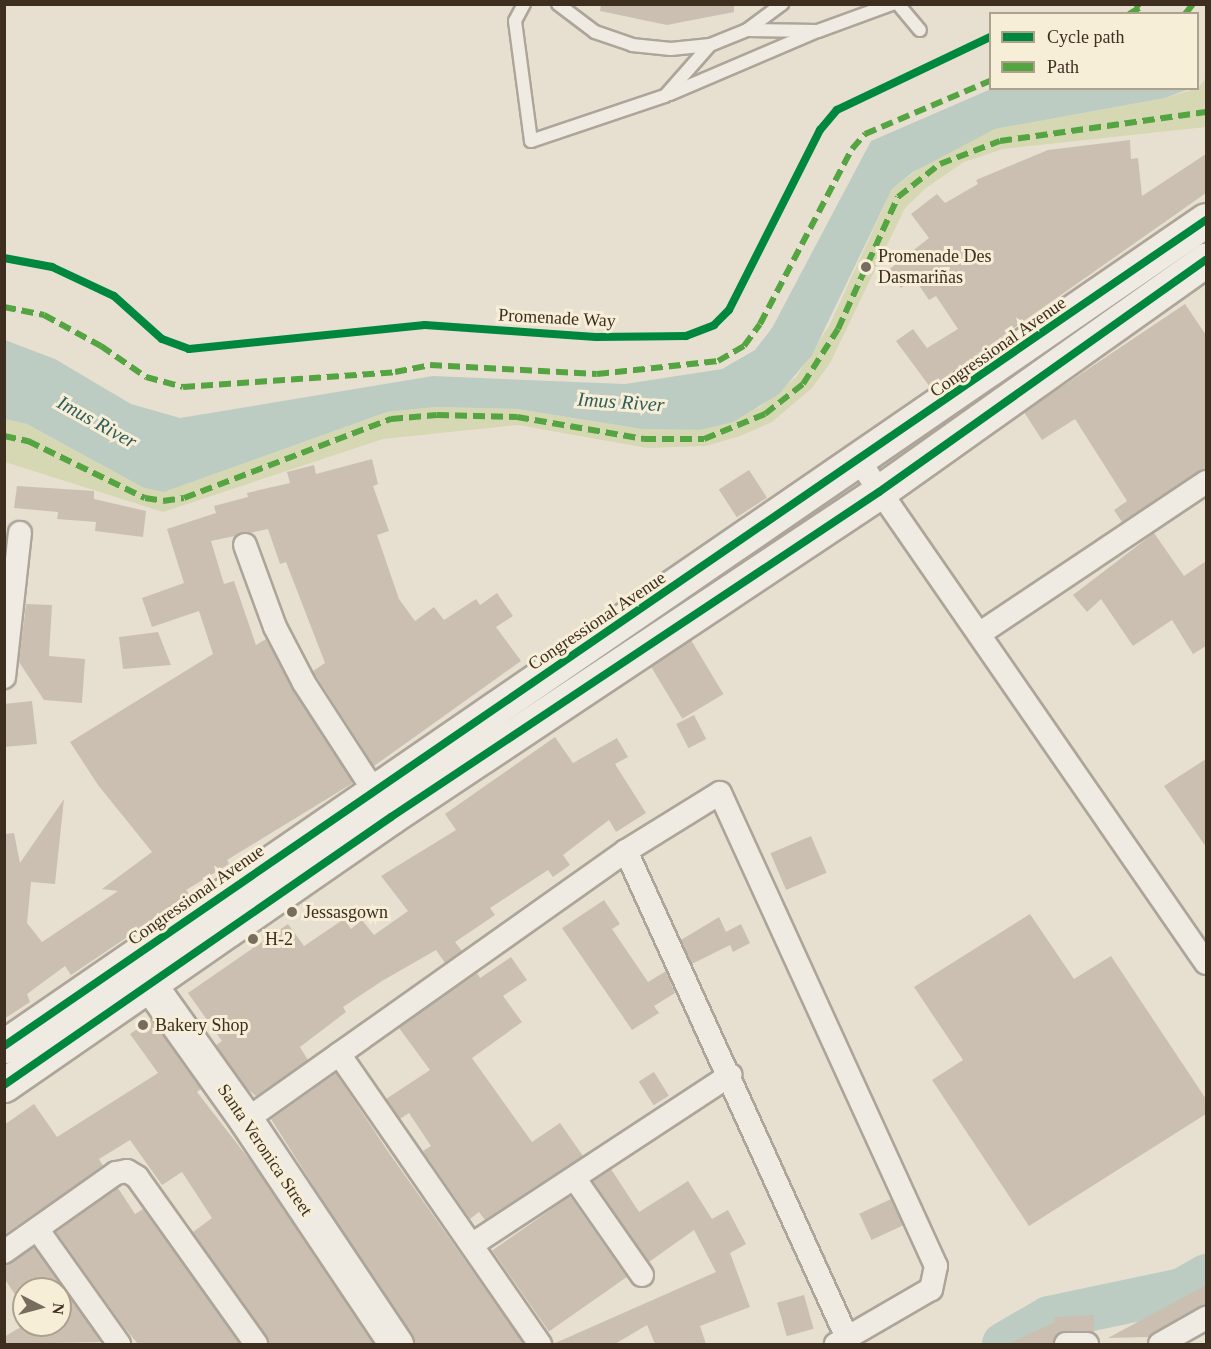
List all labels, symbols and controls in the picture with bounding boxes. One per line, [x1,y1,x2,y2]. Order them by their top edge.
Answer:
legend [989,12,1199,90]
text: Cycle path [1047,27,1124,47]
text: Path [1047,57,1079,77]
place label: Promenade Des Dasmariñas [878,246,991,288]
marker: Promenade Des Dasmariñas [859,260,873,274]
street label: Congressional Avenue [925,292,1071,402]
street label: Promenade Way [498,304,616,332]
water label: Imus River [577,387,665,417]
water label: Imus River [53,390,141,454]
street label: Congressional Avenue [524,567,670,675]
street label: Congressional Avenue [123,840,269,950]
place label: Jessasgown [304,901,388,923]
marker: Jessasgown [285,905,299,919]
place label: H-2 [265,928,293,950]
marker: H-2 [246,932,260,946]
place label: Bakery Shop [155,1014,248,1036]
marker: Bakery Shop [136,1018,150,1032]
street label: Santa Veronica Street [213,1080,317,1220]
north arrow [12,1277,72,1337]
text: N [49,1302,67,1315]

